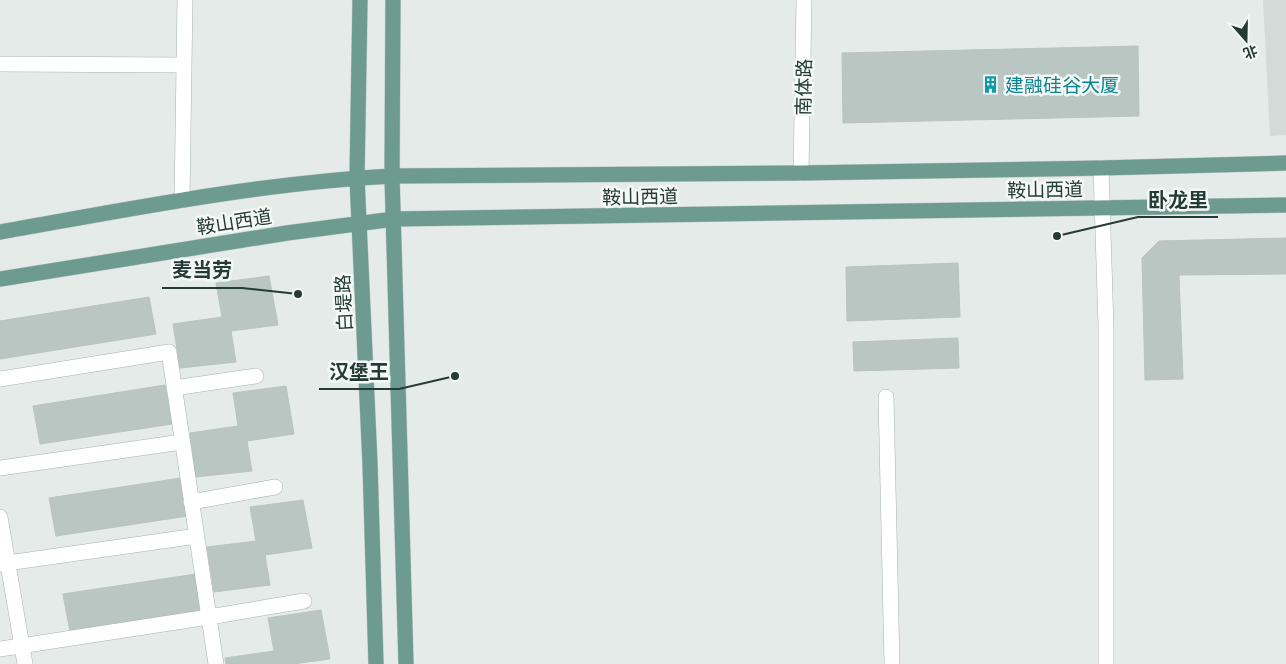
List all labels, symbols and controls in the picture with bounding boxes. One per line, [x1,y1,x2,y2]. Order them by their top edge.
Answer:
north arrow [1221,15,1271,65]
text: 北 [1241,42,1260,63]
street label: 南体路 [791,58,815,116]
place label: 建融硅谷大厦 [1005,73,1119,96]
building icon: 建融硅谷大厦 [981,74,1001,94]
street label: 鞍山西道 [1007,177,1083,201]
callout: 卧龙里 [1138,182,1218,217]
street label: 鞍山西道 [602,184,678,208]
text: 卧龙里 [1148,187,1208,211]
street label: 鞍山西道 [195,204,273,238]
callout: 麦当劳 [162,253,242,288]
text: 麦当劳 [172,257,232,281]
street label: 白堤路 [330,274,356,332]
callout: 汉堡王 [319,354,399,389]
text: 汉堡王 [329,359,389,383]

